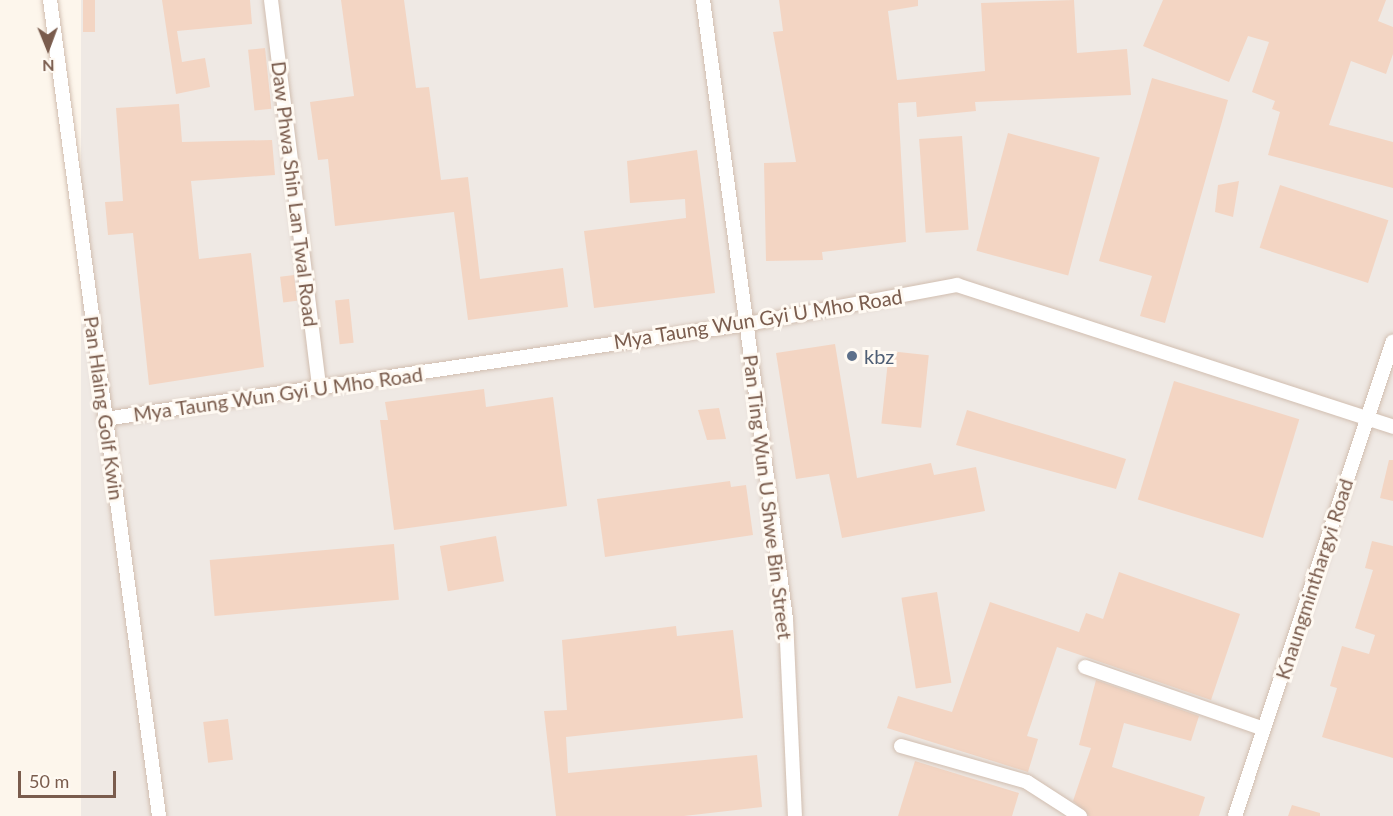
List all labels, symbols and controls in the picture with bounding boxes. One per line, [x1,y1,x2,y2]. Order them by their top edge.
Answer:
north arrow [18,18,78,78]
text: N [42,57,55,76]
street label: Daw Phwa Shin Lan Twal Road [267,59,323,329]
street label: Mya Taung Wun Gyi U Mho Road [611,284,905,354]
street label: Pan Hlaing Golf Kwin [79,314,129,502]
place label: kbz [864,344,894,368]
marker: kbz [845,349,859,363]
street label: Pan Ting Wun U Shwe Bin Street [739,353,797,641]
street label: Mya Taung Wun Gyi U Mho Road [131,362,425,426]
street label: Knaungminthargyi Road [1270,476,1358,682]
scale bar [21,759,118,797]
text: 50 m [29,770,69,792]

